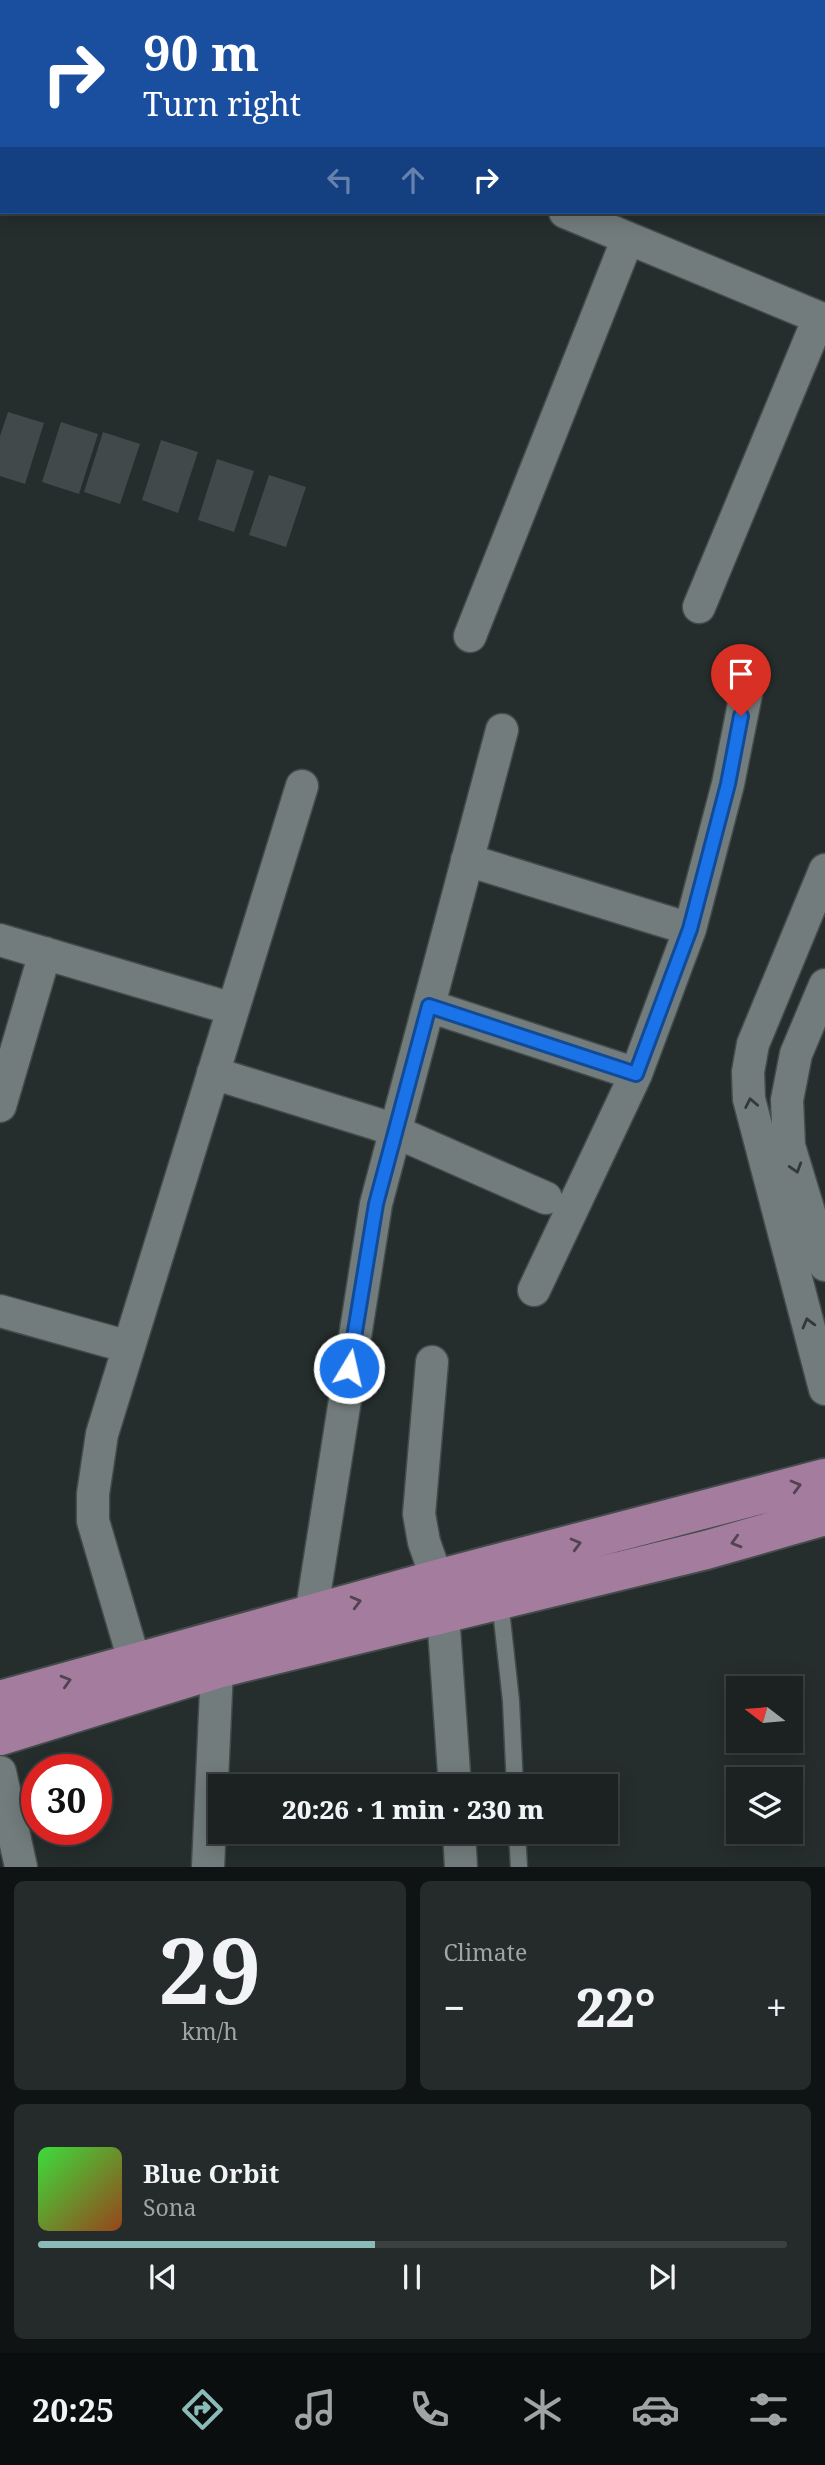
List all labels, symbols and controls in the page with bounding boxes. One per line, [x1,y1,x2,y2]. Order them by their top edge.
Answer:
text: 90 m [143,19,259,85]
icon: right [28,28,119,119]
text: Turn right [143,82,301,125]
icon: left [321,161,359,199]
icon: ahead [394,161,432,199]
icon: right [467,161,505,199]
pin [711,644,771,716]
icon: arrive [722,655,760,693]
one-way arrow [745,1097,760,1109]
one-way arrow [787,1162,802,1174]
one-way arrow [802,1317,816,1329]
position arrow [312,1331,386,1405]
one-way arrow [790,1480,802,1494]
one-way arrow [730,1533,742,1548]
one-way arrow [570,1538,582,1552]
one-way arrow [350,1595,362,1610]
one-way arrow [59,1675,71,1690]
north arrow [726,1676,803,1754]
map controls [726,1676,803,1844]
speed limit sign: 30 [21,1754,112,1845]
button: layers [726,1767,803,1844]
text: 20:26 · 1 min · 230 m [282,1791,544,1827]
text: 29 [158,1907,261,2031]
text: Climate [444,1936,527,1968]
text: 22° [576,1971,656,2042]
text: − [444,1981,466,2033]
text: + [766,1981,787,2033]
text: km/h [182,2015,238,2047]
text: Blue Orbit [143,2155,279,2191]
text: Sona [143,2191,197,2223]
icon: previous [144,2258,182,2296]
icon: pause [393,2258,431,2296]
icon: next [643,2258,681,2296]
icon: directions [178,2385,227,2434]
icon: music [291,2385,340,2434]
icon: phone [405,2385,454,2434]
icon: climate [518,2385,567,2434]
icon: car [631,2385,680,2434]
icon: filters [744,2385,793,2434]
text: 20:25 [32,2388,114,2431]

